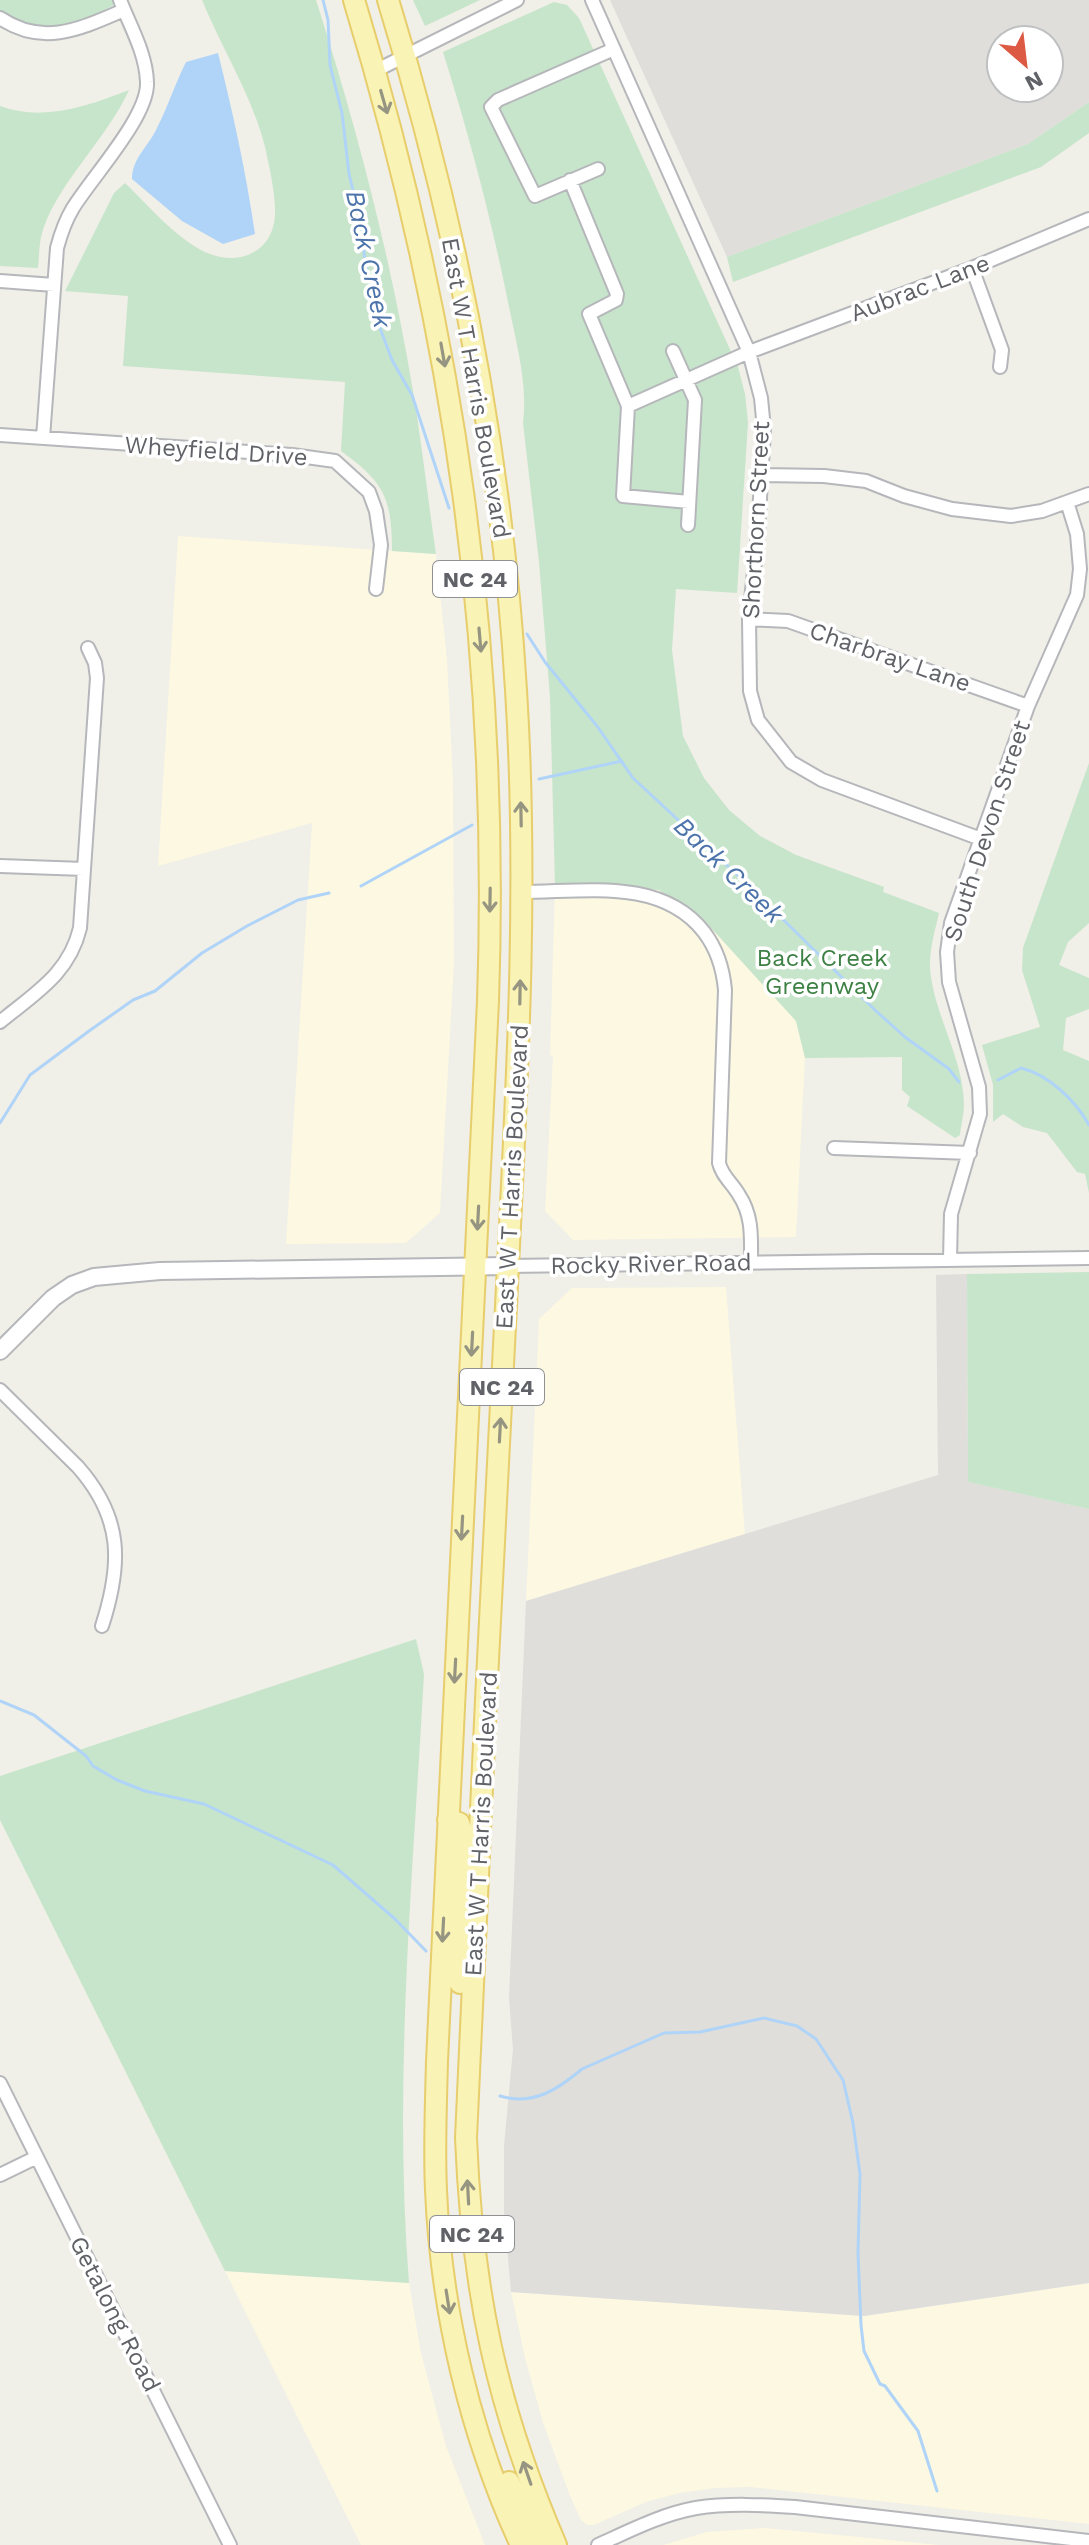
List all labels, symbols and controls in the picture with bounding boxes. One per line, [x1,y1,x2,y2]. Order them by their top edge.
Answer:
north arrow [985,24,1065,104]
text: N [1021,66,1047,96]
one-way arrow [377,88,392,114]
water label: Back Creek [340,187,398,331]
street label: East W T Harris Boulevard [436,235,516,541]
street label: Aubrac Lane [846,249,994,327]
one-way arrow [436,342,451,367]
street label: Shorthorn Street [737,420,775,620]
street label: Wheyfield Drive [123,431,309,471]
road number: NC 24 [433,561,517,597]
street label: Charbray Lane [806,616,974,698]
one-way arrow [473,626,488,653]
street label: South Devon Street [938,717,1036,945]
one-way arrow [513,801,529,828]
water label: Back Creek [668,811,790,930]
one-way arrow [483,886,498,913]
park label: Back Creek Greenway [756,944,888,1000]
one-way arrow [512,979,527,1006]
street label: East W T Harris Boulevard [490,1024,534,1330]
one-way arrow [470,1204,485,1231]
street label: Rocky River Road [550,1248,752,1280]
one-way arrow [464,1331,479,1357]
road number: NC 24 [460,1369,544,1405]
one-way arrow [492,1417,507,1444]
one-way arrow [454,1514,469,1541]
one-way arrow [447,1657,462,1684]
street label: East W T Harris Boulevard [459,1671,503,1977]
one-way arrow [435,1916,450,1943]
one-way arrow [461,2179,476,2206]
road number: NC 24 [430,2216,514,2252]
street label: Getalong Road [64,2232,166,2396]
one-way arrow [441,2289,456,2314]
one-way arrow [518,2461,533,2486]

